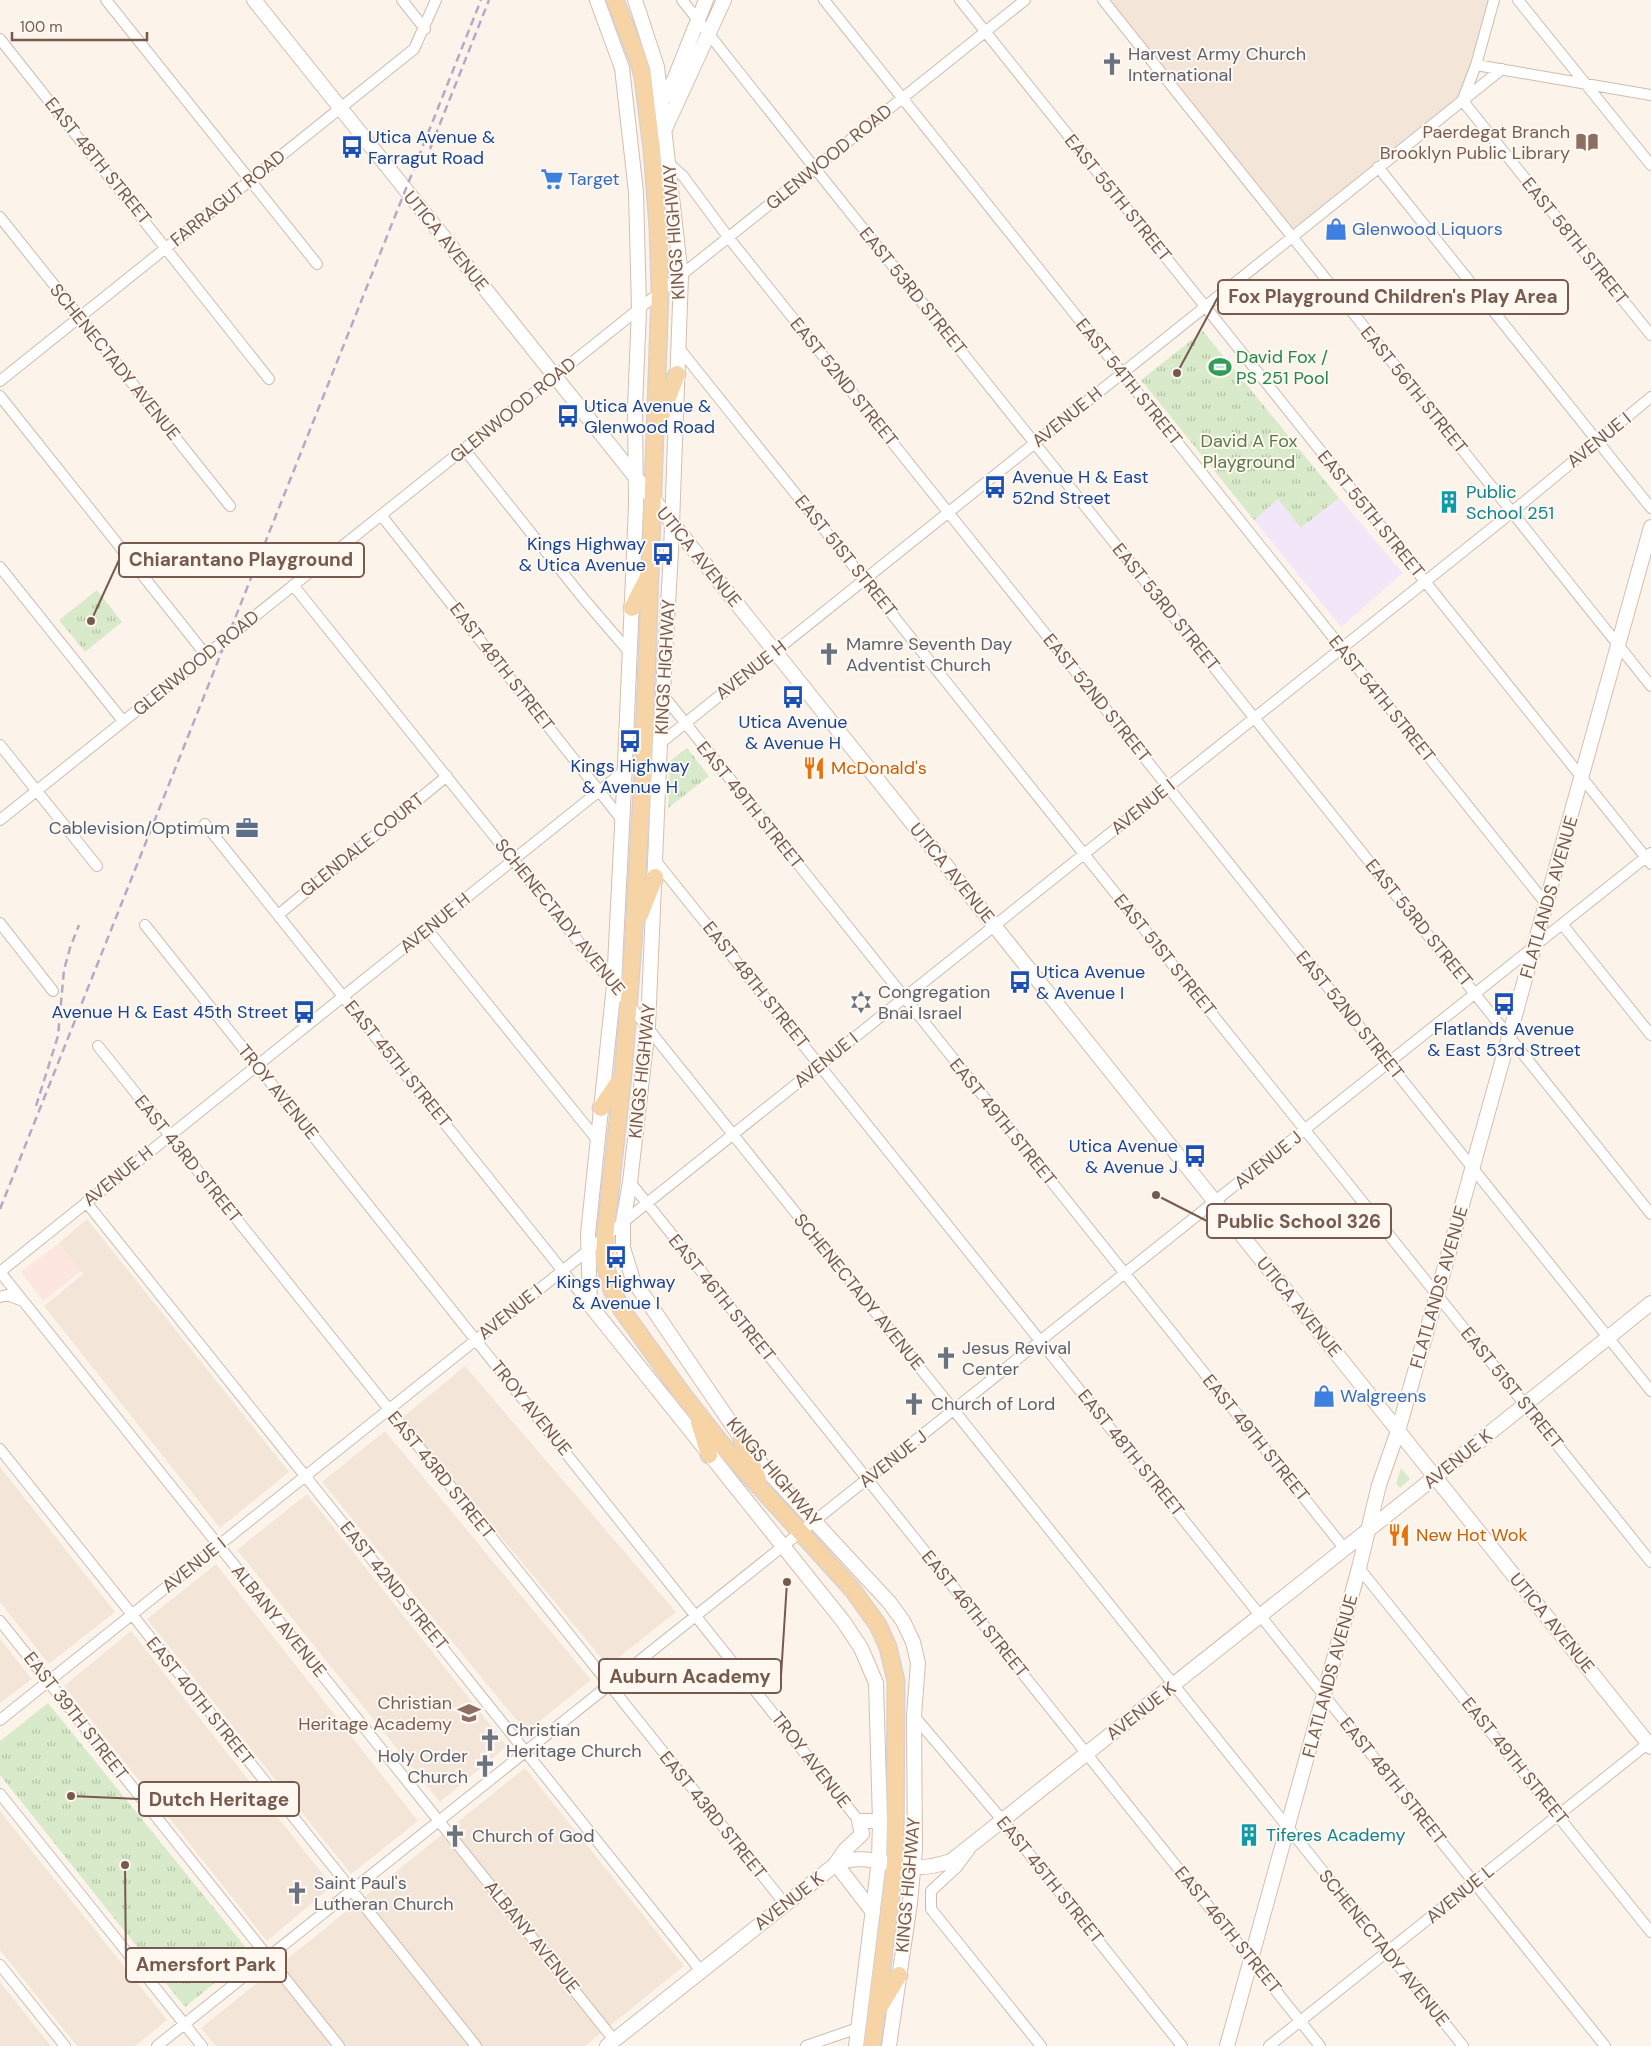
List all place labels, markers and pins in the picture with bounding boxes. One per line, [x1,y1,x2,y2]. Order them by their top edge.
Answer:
place label: Harvest Army Church International [1128,42,1306,87]
church icon: Harvest Army Church International [1099,51,1125,77]
place label: Paerdegat Branch Brooklyn Public Library [1380,120,1570,165]
place label: Utica Avenue & Farragut Road [368,125,495,170]
library icon: Paerdegat Branch Brooklyn Public Library [1574,129,1600,155]
bus stop icon: Utica Avenue & Farragut Road [339,134,365,160]
supermarket icon: Target [539,166,565,192]
place label: Target [568,167,620,191]
shop icon: Glenwood Liquors [1323,216,1349,242]
place label: Glenwood Liquors [1352,217,1503,241]
callout: Fox Playground Children's Play Area [1218,280,1568,314]
place label: David Fox / PS 251 Pool [1236,345,1329,390]
sports icon: David Fox / PS 251 Pool [1207,354,1233,380]
place label: Utica Avenue & Glenwood Road [584,394,715,439]
bus stop icon: Utica Avenue & Glenwood Road [555,403,581,429]
place label: Avenue H & East 52nd Street [1012,465,1149,510]
bus stop icon: Avenue H & East 52nd Street [982,474,1008,500]
place label: Public School 251 [1466,480,1554,525]
building icon: Public School 251 [1436,489,1462,515]
place label: Kings Highway & Utica Avenue [519,532,646,577]
bus stop icon: Kings Highway & Utica Avenue [650,541,676,567]
callout: Chiarantano Playground [119,543,364,577]
place label: Mamre Seventh Day Adventist Church [846,632,1012,677]
church icon: Mamre Seventh Day Adventist Church [816,641,842,667]
bus stop icon: Utica Avenue & Avenue H [780,684,806,710]
place label: Utica Avenue & Avenue H [738,710,848,755]
bus stop icon: Kings Highway & Avenue H [617,728,643,754]
place label: Kings Highway & Avenue H [571,754,689,799]
restaurant icon: McDonald's [801,755,827,781]
place label: McDonald's [831,756,927,780]
office icon: Cablevision/Optimum [234,815,260,841]
place label: Cablevision/Optimum [49,816,230,840]
place label: Utica Avenue & Avenue I [1036,960,1145,1005]
bus stop icon: Utica Avenue & Avenue I [1007,969,1033,995]
place label: Congregation Bnai Israel [878,980,990,1025]
synagogue icon: Congregation Bnai Israel [848,989,874,1015]
bus stop icon: Flatlands Avenue & East 53rd Street [1491,991,1517,1017]
bus stop icon: Avenue H & East 45th Street [291,999,317,1025]
place label: Avenue H & East 45th Street [51,1000,288,1024]
place label: Flatlands Avenue & East 53rd Street [1427,1017,1581,1062]
place label: Utica Avenue & Avenue J [1069,1134,1178,1179]
bus stop icon: Utica Avenue & Avenue J [1182,1143,1208,1169]
callout: Public School 326 [1207,1204,1391,1238]
bus stop icon: Kings Highway & Avenue I [603,1244,629,1270]
place label: Kings Highway & Avenue I [557,1270,675,1315]
place label: Jesus Revival Center [962,1336,1071,1381]
church icon: Jesus Revival Center [933,1345,959,1371]
shop icon: Walgreens [1311,1383,1337,1409]
place label: Walgreens [1340,1384,1427,1408]
church icon: Church of Lord [901,1391,927,1417]
place label: Church of Lord [931,1392,1055,1416]
restaurant icon: New Hot Wok [1386,1522,1412,1548]
place label: New Hot Wok [1416,1523,1528,1547]
callout: Auburn Academy [599,1659,781,1693]
place label: Christian Heritage Academy [298,1691,452,1736]
school or university icon: Christian Heritage Academy [456,1700,482,1726]
place label: Christian Heritage Church [506,1718,642,1763]
church icon: Christian Heritage Church [477,1727,503,1753]
place label: Holy Order Church [378,1744,468,1789]
church icon: Holy Order Church [472,1753,498,1779]
callout: Dutch Heritage [139,1782,299,1816]
building icon: Tiferes Academy [1236,1822,1262,1848]
church icon: Church of God [442,1823,468,1849]
place label: Tiferes Academy [1266,1823,1406,1847]
place label: Church of God [472,1824,595,1848]
place label: Saint Paul's Lutheran Church [314,1871,454,1916]
church icon: Saint Paul's Lutheran Church [284,1880,310,1906]
callout: Amersfort Park [126,1948,286,1982]

